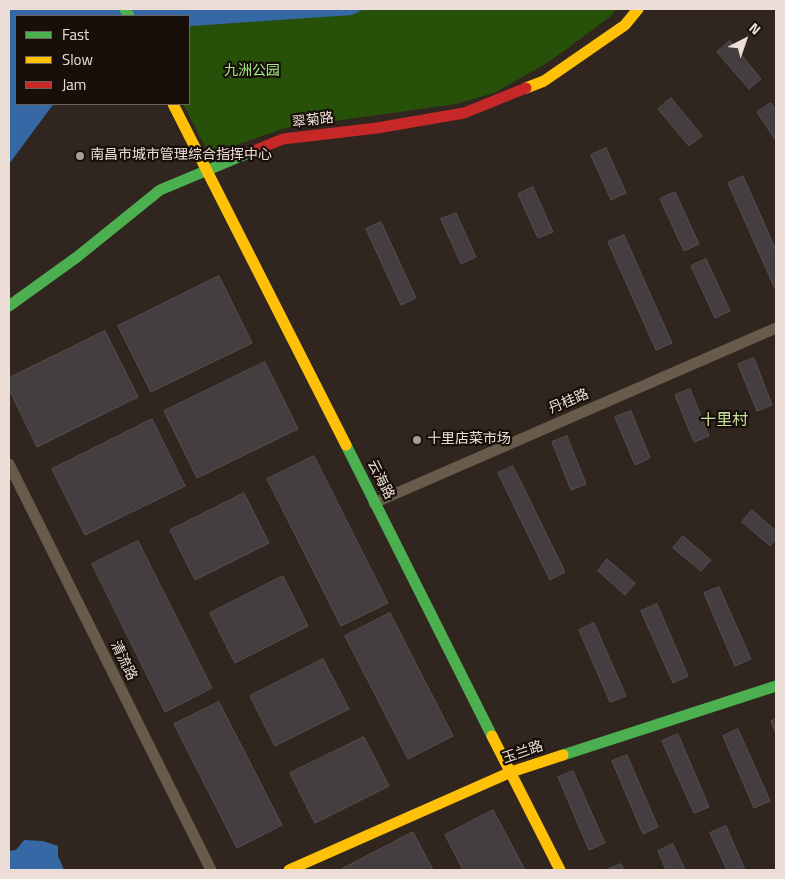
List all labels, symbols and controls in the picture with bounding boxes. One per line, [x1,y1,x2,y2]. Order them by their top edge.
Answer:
legend [15,15,190,105]
north arrow [720,15,770,65]
text: N [745,17,766,39]
text: Fast [62,23,89,46]
text: Slow [62,48,93,71]
park label: 九洲公园 [224,64,280,80]
text: Jam [62,73,86,96]
street label: 翠菊路 [291,110,335,132]
place label: 南昌市城市管理综合指挥中心 [90,148,272,164]
marker: 南昌市城市管理综合指挥中心 [74,150,86,162]
street label: 丹桂路 [546,386,592,418]
district label: 十里村 [700,411,748,431]
place label: 十里店菜市场 [427,432,511,448]
marker: 十里店菜市场 [411,434,423,446]
street label: 云海路 [363,457,397,503]
street label: 清流路 [106,638,140,684]
street label: 玉兰路 [500,738,546,768]

